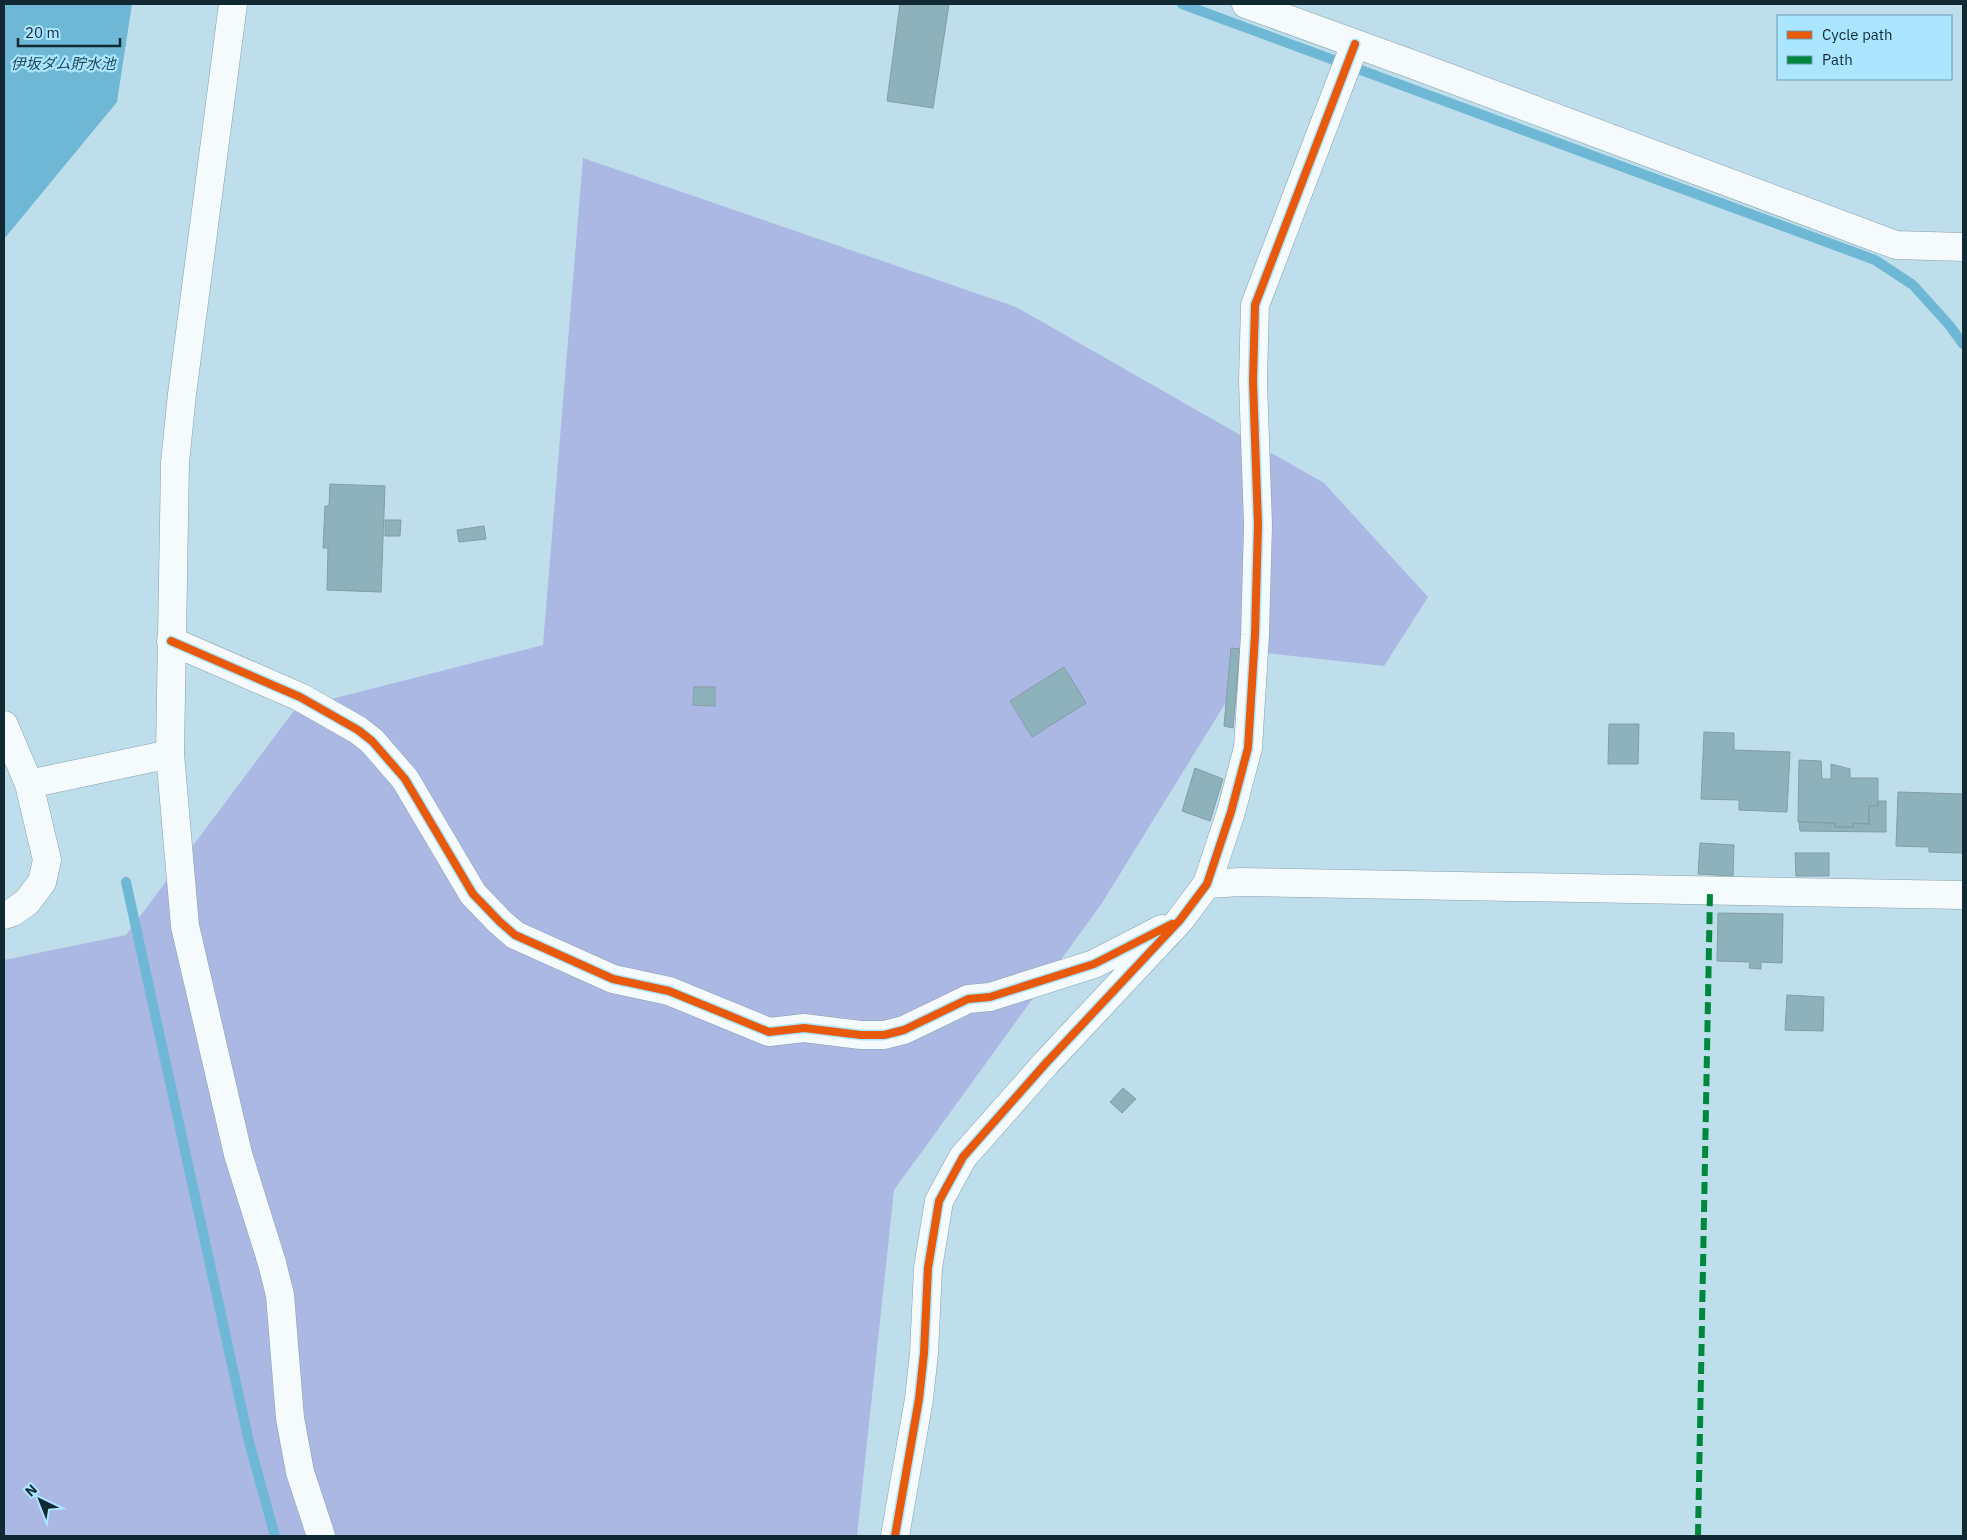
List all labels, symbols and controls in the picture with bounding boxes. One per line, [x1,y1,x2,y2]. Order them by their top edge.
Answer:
scale bar [18,15,120,47]
legend [1777,15,1952,80]
text: 20 m [25,23,60,42]
text: Cycle path [1822,25,1893,44]
text: Path [1822,50,1853,69]
water label: 伊坂ダム貯水池 [10,54,117,73]
north arrow [15,1475,65,1525]
text: N [21,1480,41,1501]

